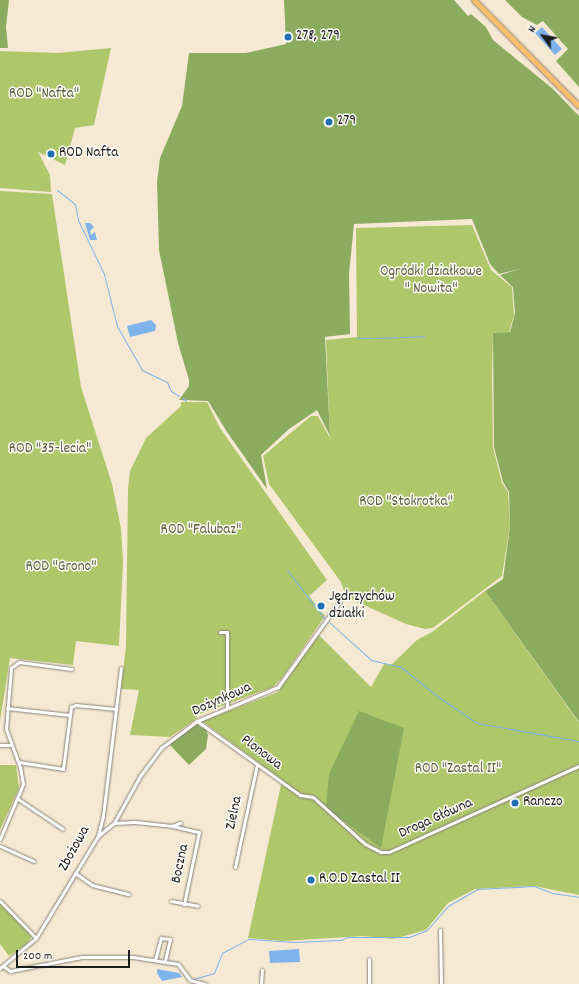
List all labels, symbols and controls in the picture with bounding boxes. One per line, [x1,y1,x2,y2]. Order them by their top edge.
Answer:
north arrow [523,16,563,56]
text: N [525,23,541,36]
place label: 278, 279 [296,28,340,46]
marker: 278, 279 [283,32,293,42]
park label: ROD "Nafta" [9,86,79,104]
place label: 279 [337,113,356,131]
marker: 279 [324,117,334,127]
place label: ROD Nafta [59,145,118,163]
marker: ROD Nafta [46,149,56,159]
park label: Ogródki działkowe " Nowita" [380,263,482,298]
park label: ROD "35-lecia" [9,441,91,459]
park label: ROD "Stokrotka" [359,494,453,512]
park label: ROD "Falubaz" [161,522,241,540]
park label: ROD "Grono" [25,559,97,577]
place label: Jędrzychów działki [329,588,395,623]
marker: Jędrzychów działki [316,601,326,611]
street label: Dożynkowa [190,679,254,721]
street label: Plonowa [237,732,285,774]
park label: ROD "Zastal II" [415,761,501,779]
place label: Ranczo [523,794,563,812]
street label: Zielna [223,795,247,831]
street label: Droga Główna [396,795,476,843]
marker: Ranczo [510,798,520,808]
street label: Zbożowa [55,823,95,875]
street label: Boczna [168,843,194,885]
place label: R.O.D Zastal II [319,871,400,889]
marker: R.O.D Zastal II [306,875,316,885]
scale bar [18,942,132,968]
text: 200 m [23,948,52,965]

